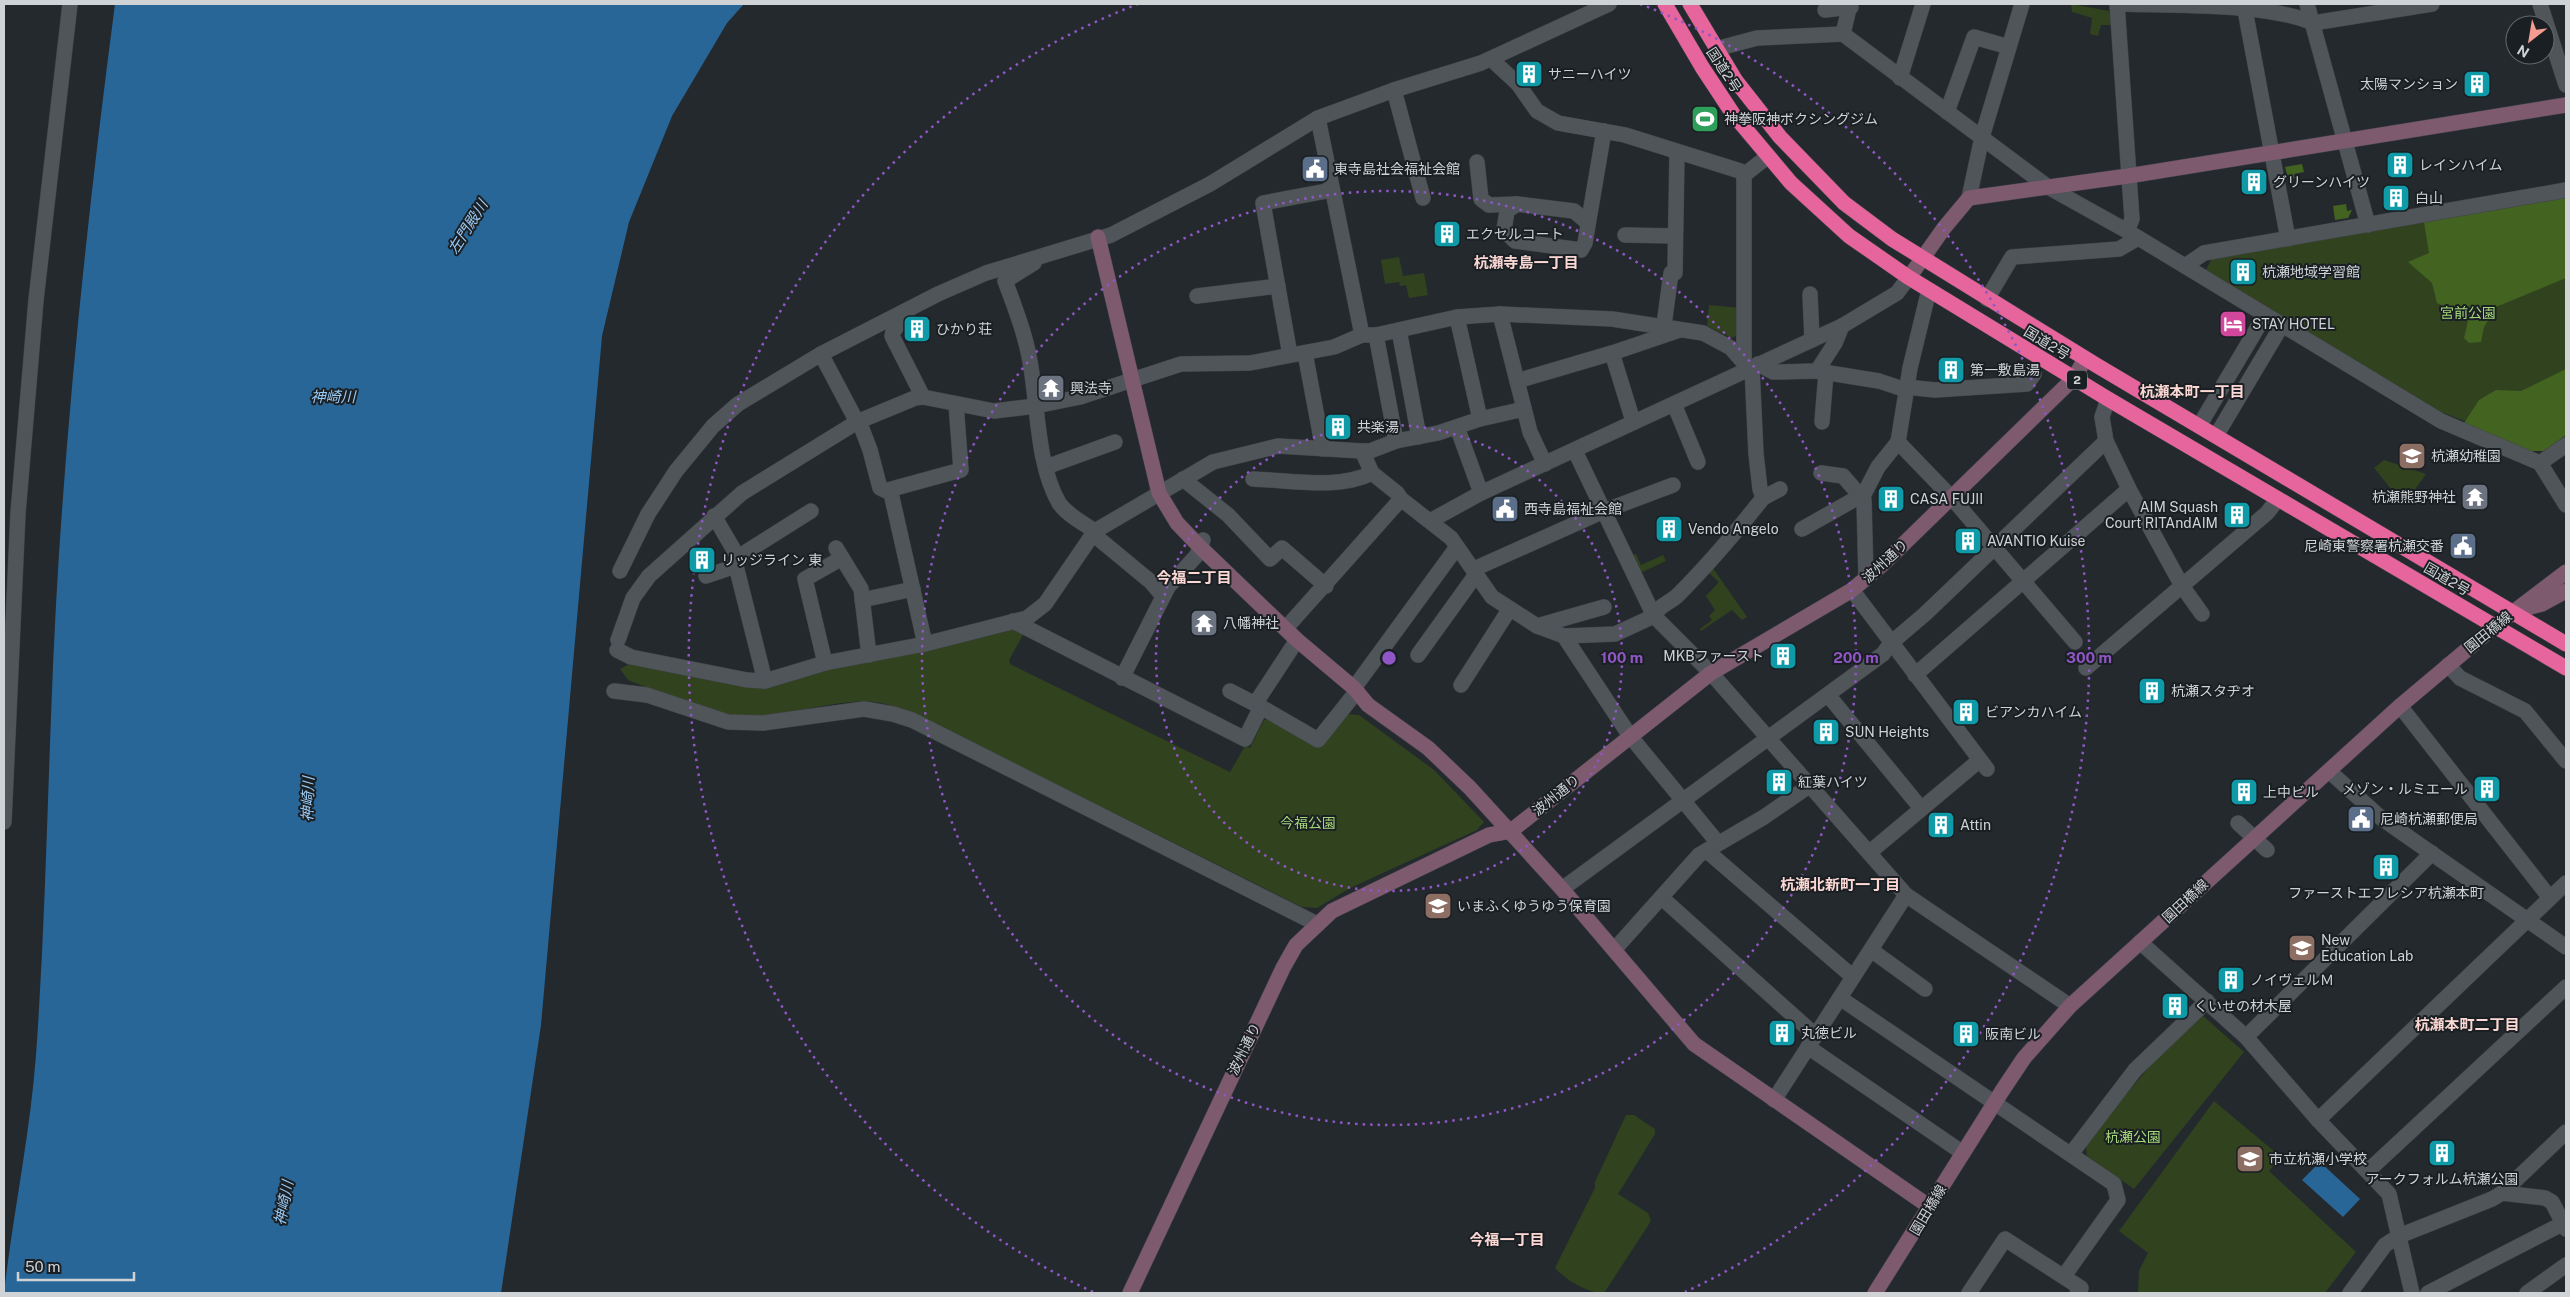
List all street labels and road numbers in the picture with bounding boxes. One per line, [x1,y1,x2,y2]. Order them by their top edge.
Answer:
street label: 国道2号 [1704,45,1744,95]
street label: 国道2号 [2021,323,2073,363]
road number: 2 [2067,370,2087,390]
street label: 波州通り [1859,536,1911,586]
street label: 国道2号 [2421,559,2473,599]
street label: 園田橋線 [2461,608,2515,656]
street label: 波州通り [1529,771,1583,819]
street label: 園田橋線 [2159,876,2211,926]
street label: 波州通り [1225,1020,1263,1078]
street label: 園田橋線 [1907,1182,1949,1238]

